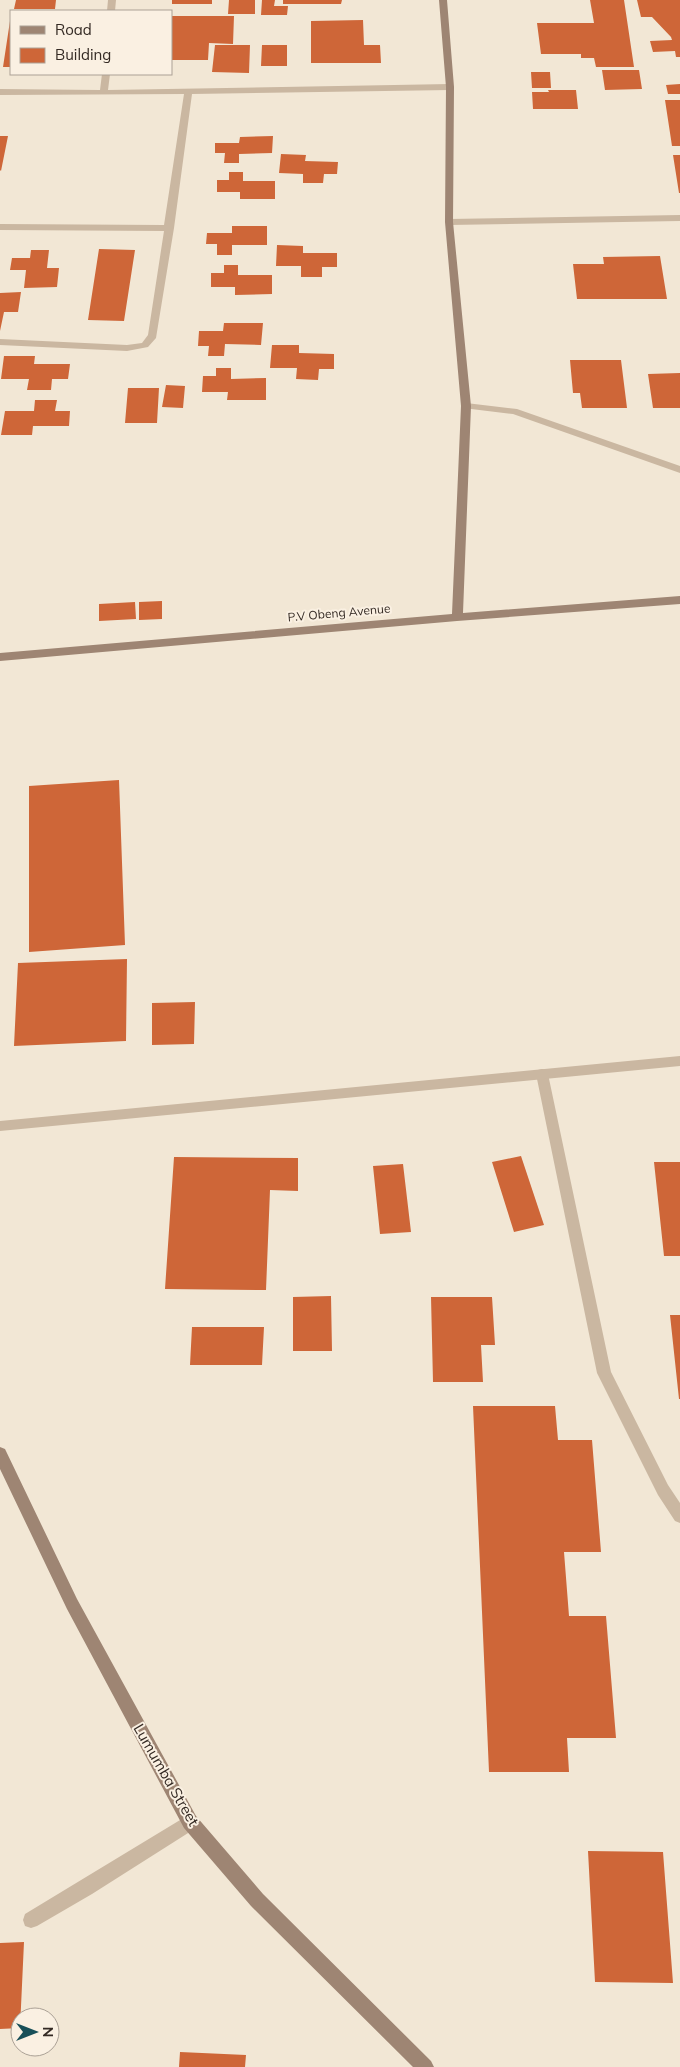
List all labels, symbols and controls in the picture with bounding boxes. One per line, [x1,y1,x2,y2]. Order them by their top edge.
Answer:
legend [10,10,172,75]
text: Road [55,20,92,39]
text: Building [55,45,111,64]
street label: P.V Obeng Avenue [287,601,391,624]
street label: Lumumba Street [129,1720,203,1829]
north arrow [10,2007,60,2057]
text: N [39,2027,57,2037]

